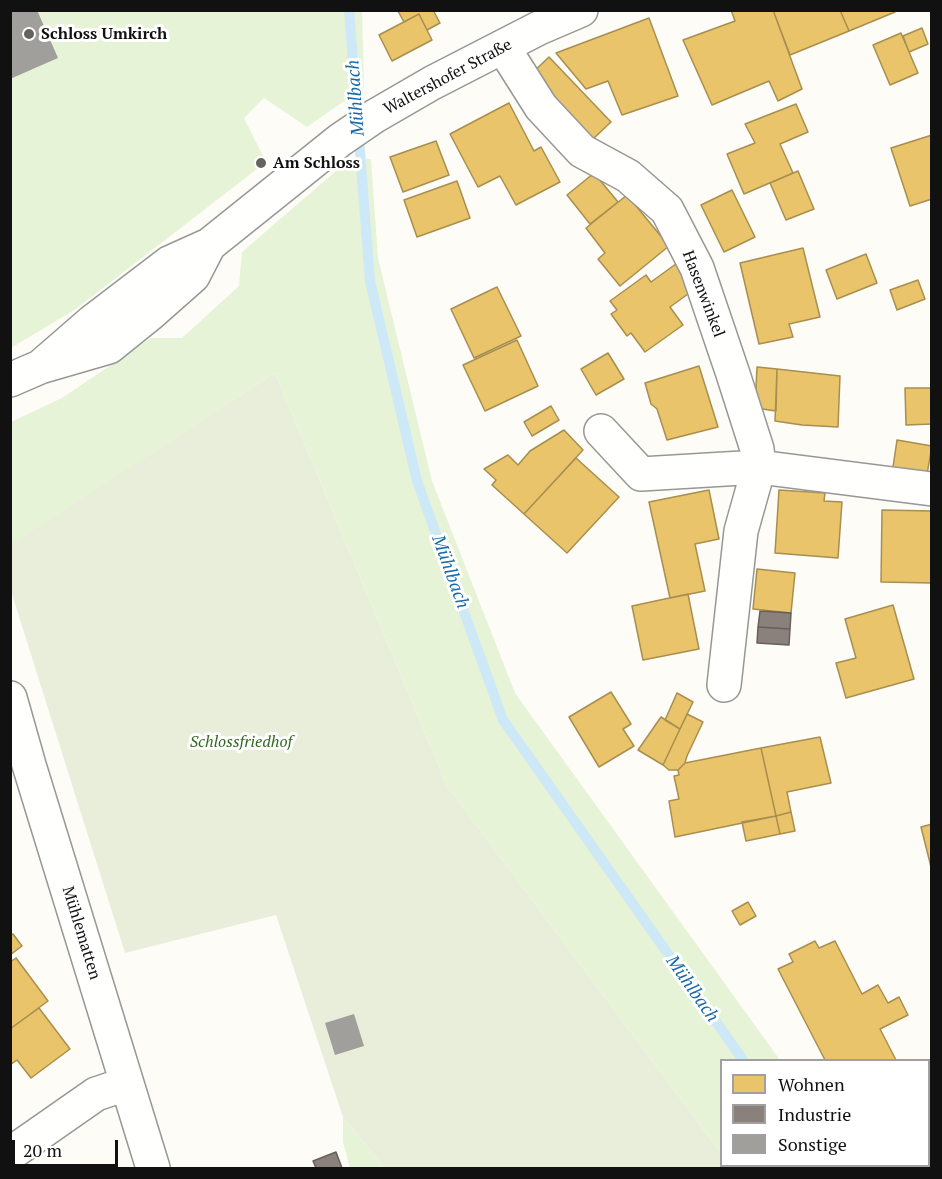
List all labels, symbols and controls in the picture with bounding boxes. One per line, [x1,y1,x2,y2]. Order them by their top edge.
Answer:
place label: Schloss Umkirch [41,24,167,44]
marker: Schloss Umkirch [22,27,36,41]
street label: Waltershofer Straße [381,35,515,119]
water label: Mühlbach [343,59,369,137]
place label: Am Schloss [273,153,360,173]
marker: Am Schloss [254,156,268,170]
street label: Hasenwinkel [678,248,728,340]
water label: Mühlbach [427,532,473,612]
park label: Schlossfriedhof [190,732,292,752]
street label: Mühlematten [58,884,104,982]
water label: Mühlbach [661,951,723,1027]
legend [720,1059,930,1167]
text: Wohnen [778,1072,845,1096]
text: Industrie [778,1102,851,1126]
scale bar [15,1128,122,1166]
text: Sonstige [778,1132,847,1156]
text: 20 m [23,1138,62,1162]

